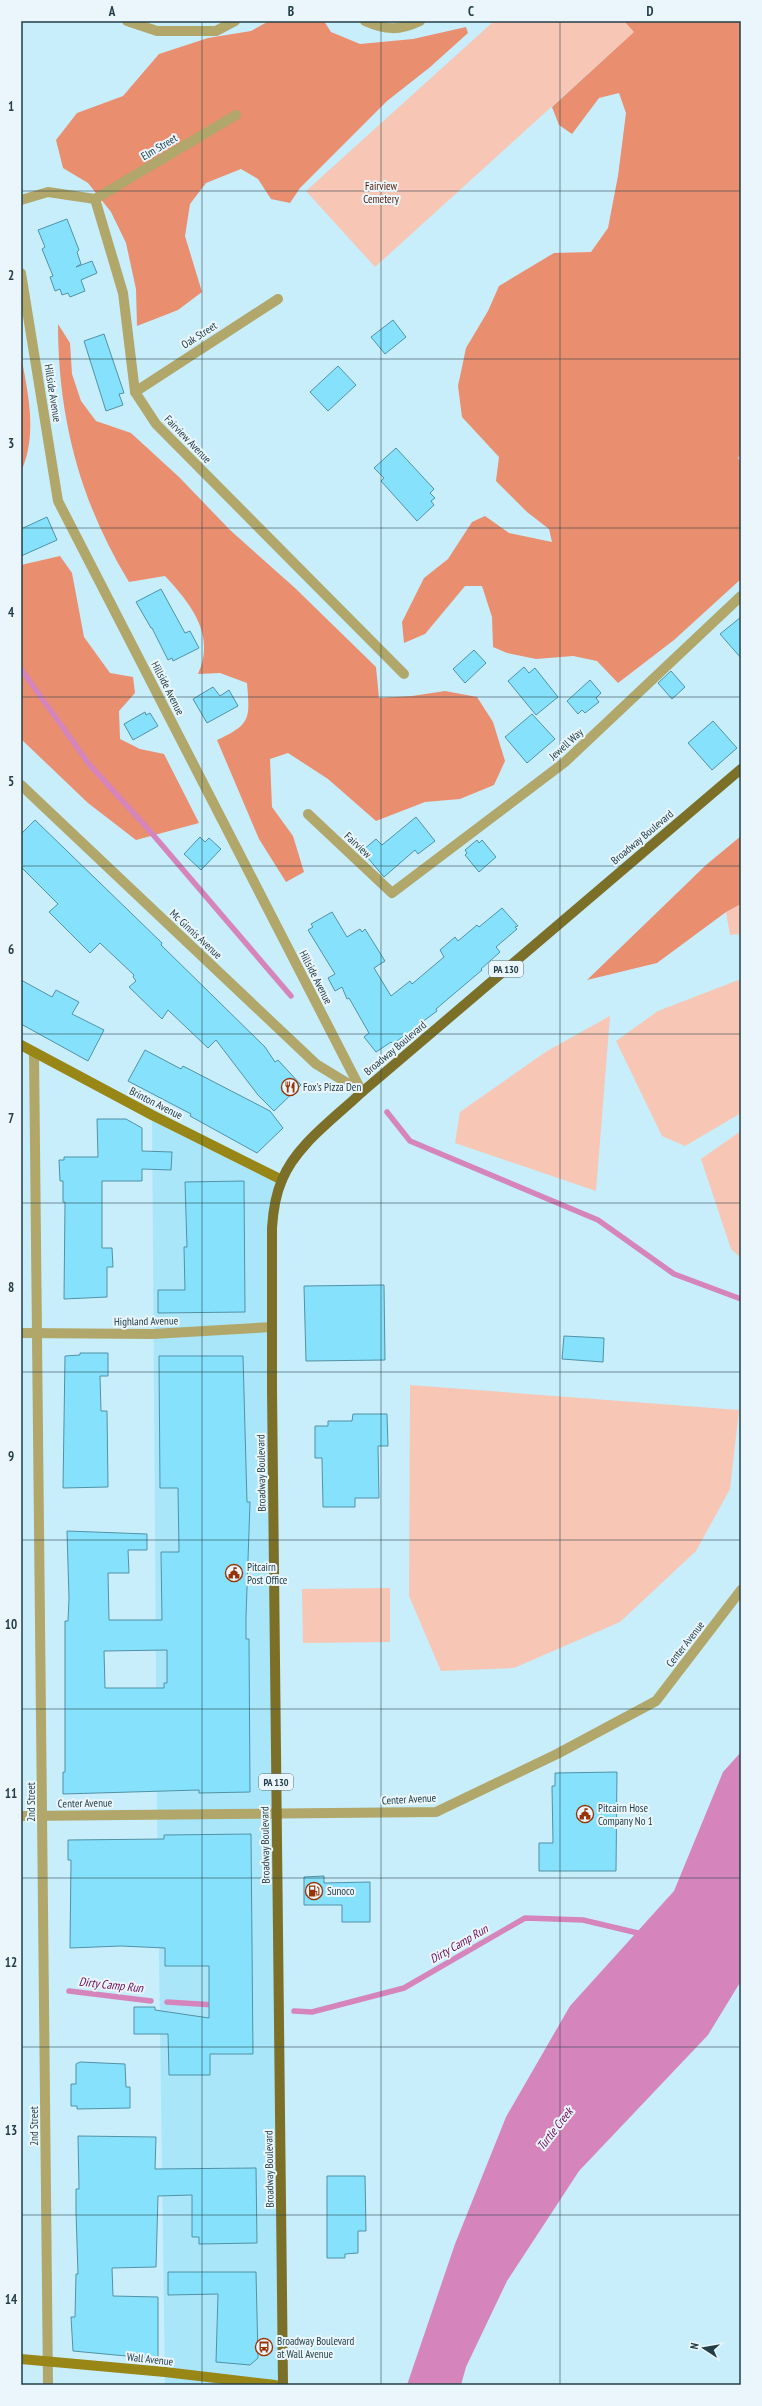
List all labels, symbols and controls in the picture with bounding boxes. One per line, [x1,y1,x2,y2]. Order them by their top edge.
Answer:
text: A [108,3,116,20]
text: B [288,3,294,20]
text: C [468,3,474,20]
text: D [647,3,654,20]
text: 1 [8,98,14,115]
street label: Elm Street [138,131,180,163]
park label: Fairview Cemetery [363,179,400,206]
text: 2 [8,267,14,284]
street label: Oak Street [179,318,219,352]
street label: Hillside Avenue [41,363,65,424]
street label: Fairview Avenue [162,412,215,466]
text: 3 [8,435,14,452]
text: 4 [8,604,15,621]
street label: Hillside Avenue [148,659,188,718]
street label: Jewell Way [545,725,587,764]
text: 5 [8,773,14,790]
street label: Broadway Boulevard [608,807,676,867]
street label: Fairview [342,829,375,861]
street label: Mc Ginnis Avenue [167,906,225,962]
text: 6 [8,941,14,958]
street label: Hillside Avenue [296,948,336,1007]
road number: PA 130 [489,961,523,977]
street label: Broadway Boulevard [361,1018,429,1078]
restaurant icon: Fox's Pizza Den [280,1077,300,1097]
place label: Fox's Pizza Den [303,1080,361,1094]
street label: Brinton Avenue [127,1084,185,1123]
text: 7 [8,1110,14,1127]
text: 8 [8,1279,14,1296]
street label: Highland Avenue [114,1313,179,1329]
street label: Broadway Boulevard [253,1434,269,1512]
text: 9 [8,1448,14,1465]
place label: Pitcairn Post Office [247,1560,288,1587]
public building icon: Pitcairn Post Office [224,1563,244,1583]
text: 10 [5,1616,17,1633]
street label: Center Avenue [663,1618,708,1670]
road number: PA 130 [259,1774,293,1790]
street label: 2nd Street [24,1782,38,1822]
text: 11 [5,1785,17,1802]
street label: Center Avenue [381,1791,437,1807]
street label: Center Avenue [58,1796,113,1810]
place label: Pitcairn Hose Company No 1 [598,1801,653,1828]
public building icon: Pitcairn Hose Company No 1 [575,1804,595,1824]
street label: Broadway Boulevard [257,1806,273,1884]
fuel station icon: Sunoco [304,1881,324,1901]
place label: Sunoco [327,1884,355,1898]
water label: Dirty Camp Run [427,1921,491,1966]
text: 12 [5,1954,17,1971]
water label: Dirty Camp Run [78,1974,145,1995]
water label: Turtle Creek [533,2103,577,2153]
street label: 2nd Street [27,2106,41,2146]
text: 13 [5,2122,17,2139]
street label: Broadway Boulevard [261,2130,277,2208]
text: 14 [5,2291,18,2308]
north arrow [684,2328,724,2368]
place label: Broadway Boulevard at Wall Avenue [277,2334,354,2361]
bus stop icon: Broadway Boulevard at Wall Avenue [254,2337,274,2357]
text: N [687,2342,702,2350]
street label: Wall Avenue [126,2350,174,2368]

